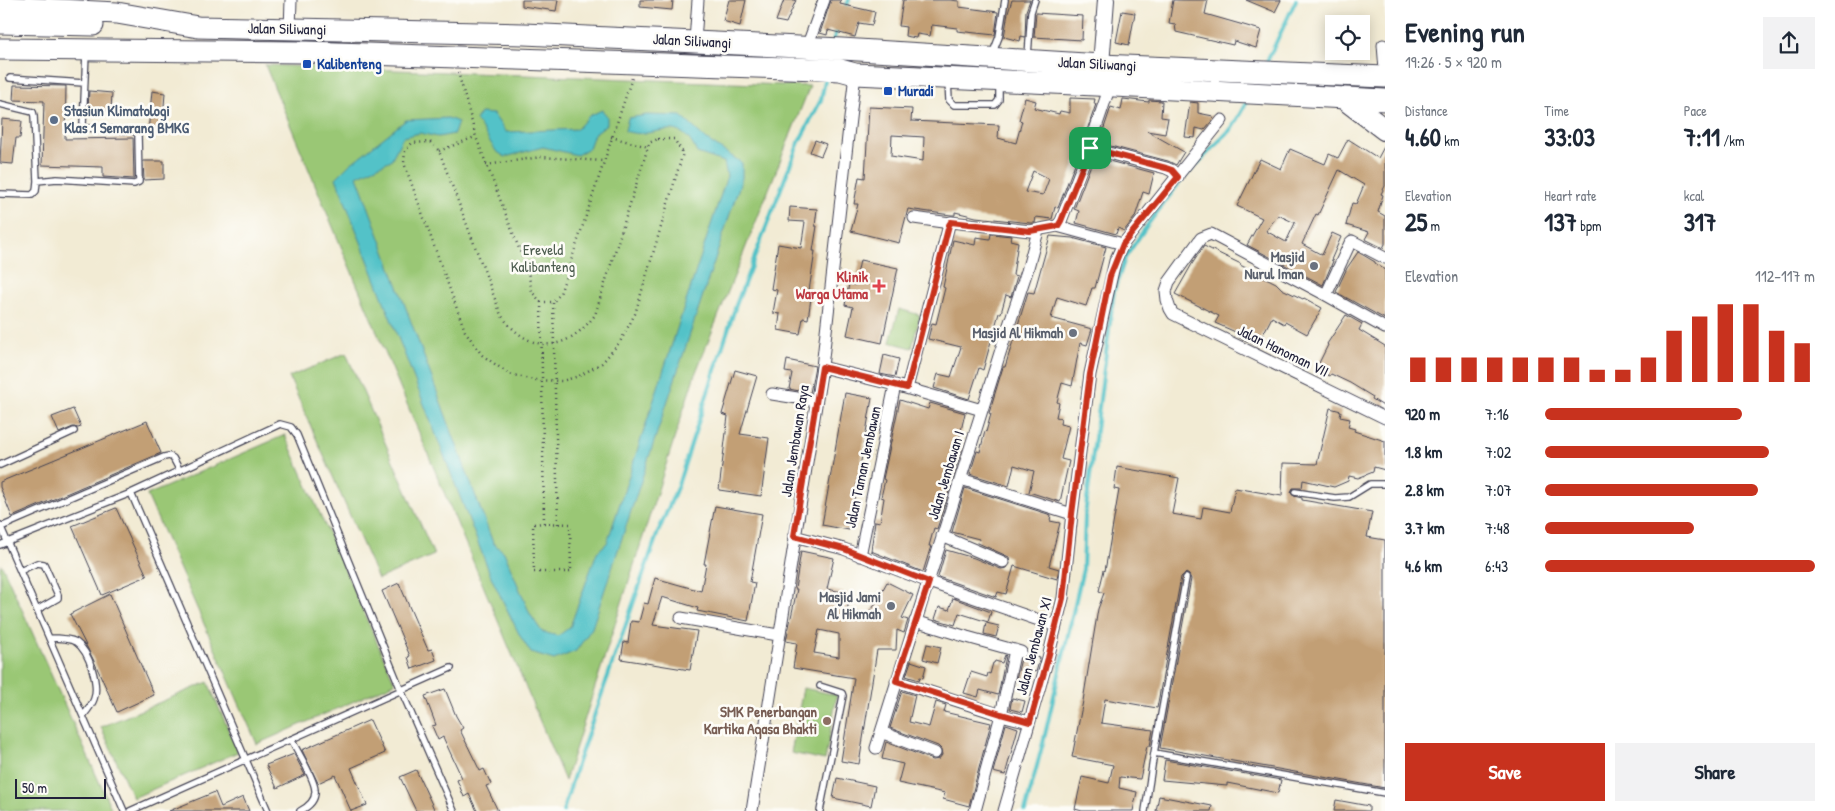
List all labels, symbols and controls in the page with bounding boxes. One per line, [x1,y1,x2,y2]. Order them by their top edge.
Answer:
text: Evening run [1405,13,1525,51]
map controls [1325,15,1370,60]
button: locate [1325,15,1370,60]
street label: Jalan Siliwangi [247,17,327,40]
button: share [1763,17,1815,69]
street label: Jalan Siliwangi [652,28,732,53]
street label: Jalan Siliwangi [1057,51,1137,76]
text: 19:26 · 5 × 920 m [1405,51,1502,73]
place label: Kalibenteng [317,53,382,75]
marker: Kalibenteng [301,58,313,70]
place label: Muradi [898,80,934,101]
marker: Muradi [882,85,894,97]
place label: Stasiun Klimatologi Klas 1 Semarang BMKG [64,100,190,139]
text: Distance [1405,101,1448,120]
text: Time [1544,101,1569,120]
text: Pace [1684,101,1707,120]
marker: Stasiun Klimatologi Klas 1 Semarang BMKG [48,114,60,126]
text: 4.60 [1405,120,1441,154]
text: 33:03 [1544,120,1595,154]
text: 7:11 [1684,120,1720,154]
pin [1069,127,1111,169]
text: km [1441,131,1459,150]
text: /km [1720,131,1744,150]
icon: arrive [1076,134,1104,162]
text: Elevation [1405,186,1452,205]
text: Heart rate [1544,186,1597,205]
text: kcal [1684,186,1704,205]
text: 25 [1405,205,1427,239]
text: 137 [1544,205,1577,239]
text: 317 [1684,205,1716,239]
text: m [1427,216,1440,235]
text: bpm [1577,216,1601,235]
park label: Ereveld Kalibanteng [511,239,576,277]
place label: Masjid Nurul Iman [1244,246,1304,284]
marker: Masjid Nurul Iman [1308,260,1320,272]
text: Elevation [1405,265,1458,287]
text: 112–117 m [1755,265,1815,287]
place label: Klinik Warga Utama [796,266,869,305]
marker: Klinik Warga Utama [872,279,886,293]
street label: Jalan Hanoman VII [1234,319,1332,382]
place label: Masjid Al Hikmah [972,322,1064,343]
marker: Masjid Al Hikmah [1067,327,1079,339]
street label: Jalan Jembawan Raya [775,383,814,499]
text: 920 m [1405,403,1440,425]
text: 7:16 [1485,403,1509,425]
street label: Jalan Taman Jembawan [839,404,886,530]
street label: Jalan Jembawan I [922,428,969,522]
text: 1.8 km [1405,441,1442,463]
text: 7:02 [1485,441,1511,463]
text: 2.8 km [1405,479,1444,501]
text: 7:07 [1485,479,1512,501]
text: 3.7 km [1405,517,1445,539]
text: 7:48 [1485,517,1510,539]
text: 4.6 km [1405,555,1442,577]
text: 6:43 [1485,555,1508,577]
place label: Masjid Jami Al Hikmah [819,586,882,624]
street label: Jalan Jembawan XI [1010,594,1057,697]
marker: Masjid Jami Al Hikmah [885,600,897,612]
place label: SMK Penerbangan Kartika Aqasa Bhakti [704,701,817,740]
marker: SMK Penerbangan Kartika Aqasa Bhakti [821,715,833,727]
button: Save [1405,743,1605,801]
button: Share [1615,743,1815,801]
scale bar [15,776,106,799]
text: 50 m [22,778,47,797]

